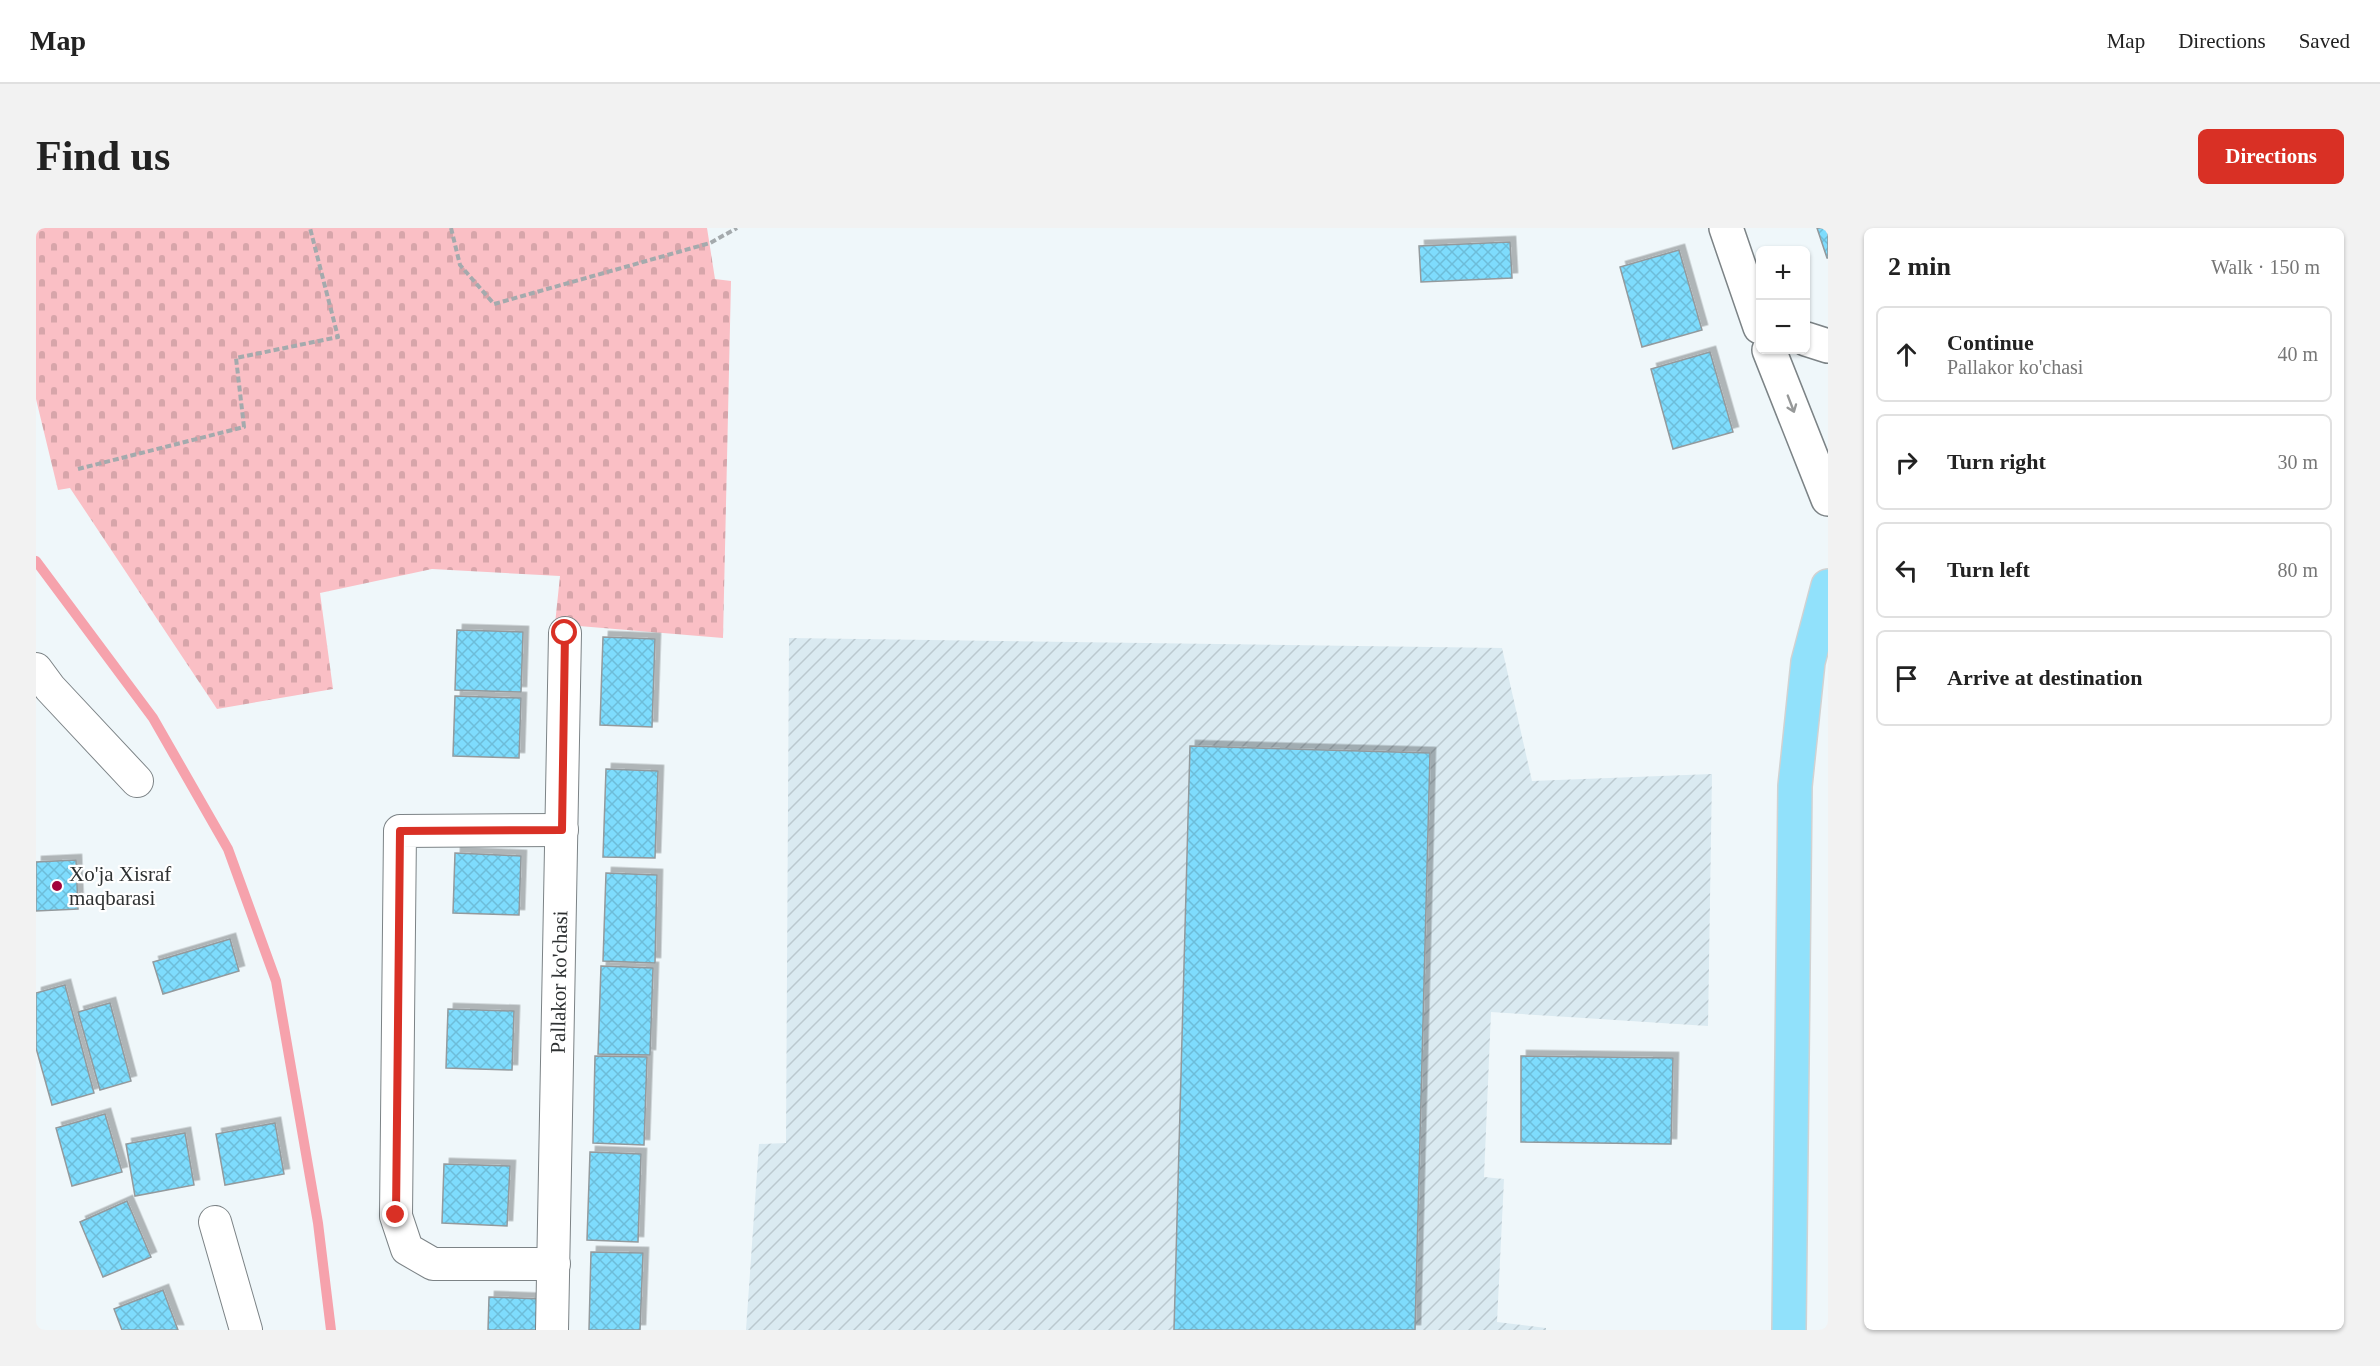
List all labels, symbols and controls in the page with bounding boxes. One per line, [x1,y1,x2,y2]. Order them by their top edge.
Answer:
text: Map [30,25,86,56]
text: Map [2107,29,2145,53]
text: Directions [2178,29,2266,53]
text: Saved [2299,29,2350,53]
button: Directions [2198,129,2344,184]
text: Find us [36,133,170,179]
map controls [1756,246,1810,354]
button: + [1756,246,1810,300]
text: 2 min [1888,252,1951,281]
text: Walk · 150 m [2211,256,2320,278]
button: − [1756,300,1810,354]
text: Continue [1947,330,2034,355]
icon: ahead [1890,338,1923,371]
text: 40 m [2277,343,2318,365]
text: Pallakor ko'chasi [1947,356,2083,378]
one-way arrow [1786,394,1797,413]
icon: right [1890,446,1923,479]
text: Turn right [1947,449,2046,474]
text: 30 m [2277,451,2318,473]
icon: left [1890,554,1923,587]
text: Turn left [1947,557,2030,582]
text: 80 m [2277,559,2318,581]
route start [551,619,577,645]
icon: arrive [1890,662,1923,695]
text: Arrive at destination [1947,665,2143,690]
place label: Xo'ja Xisraf maqbarasi [69,862,171,910]
marker: Xo'ja Xisraf maqbarasi [50,879,64,893]
street label: Pallakor ko'chasi [546,910,572,1054]
route end [382,1201,408,1227]

